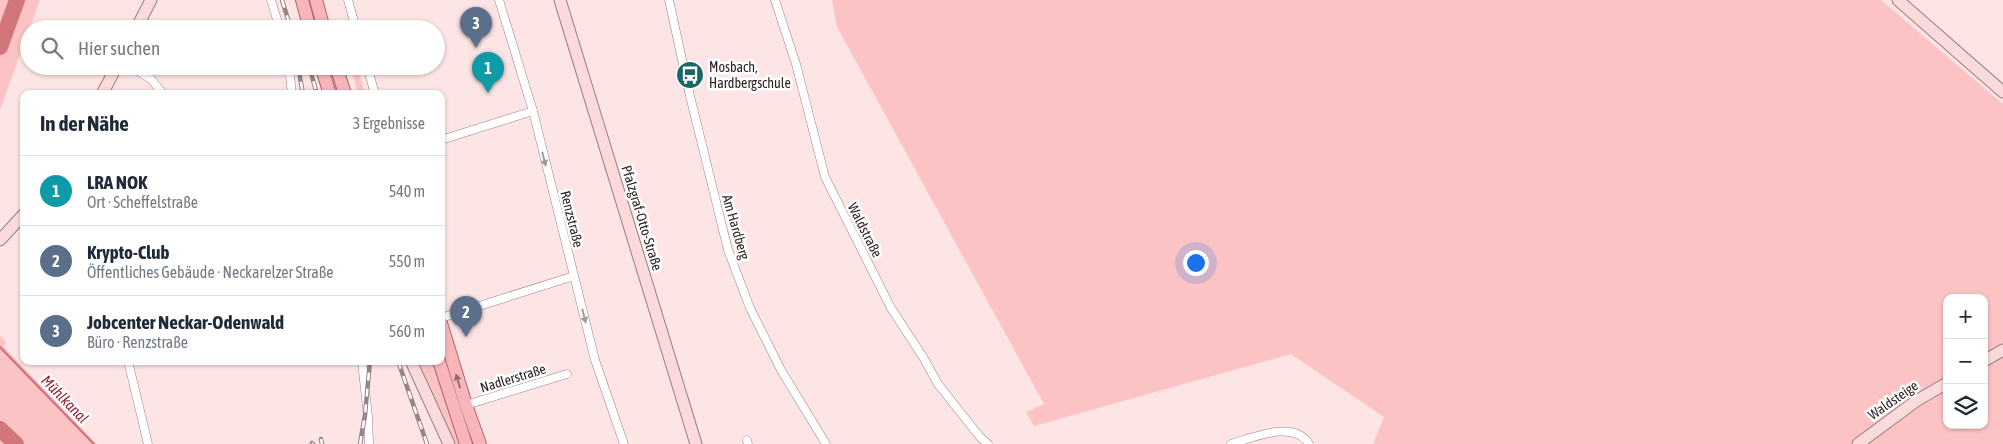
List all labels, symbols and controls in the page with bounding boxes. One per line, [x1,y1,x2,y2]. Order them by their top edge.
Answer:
pin: 3 [460,7,492,48]
search box [20,20,445,75]
icon: search [38,34,66,62]
text: Hier suchen [78,37,160,59]
pin: 1 [472,52,504,93]
place label: Mosbach, Hardbergschule [709,59,791,91]
bus stop icon: Mosbach, Hardbergschule [675,60,705,90]
text: In der Nähe [40,111,129,135]
text: 3 Ergebnisse [353,114,425,132]
one-way arrow [541,151,549,166]
street label: Pfalzgraf-Otto-Straße [618,163,666,273]
text: LRA NOK [87,171,147,193]
text: 1 [52,182,60,200]
text: 540 m [389,182,425,200]
street label: Renzstraße [557,189,587,249]
text: Ort · Scheffelstraße [87,193,198,211]
street label: Am Hardberg [719,193,753,261]
street label: Waldstraße [845,200,885,260]
text: Krypto-Club [87,241,169,263]
your location [1183,250,1209,276]
text: 2 [52,252,60,270]
text: 550 m [389,252,425,270]
text: Öffentliches Gebäude · Neckarelzer Straße [87,263,333,281]
map controls [1943,294,1988,429]
button: + [1943,294,1988,339]
pin: 2 [450,296,482,337]
one-way arrow [580,309,588,324]
text: Jobcenter Neckar-Odenwald [87,311,284,333]
text: 3 [52,322,60,340]
text: 560 m [389,322,425,340]
text: Büro · Renzstraße [87,333,188,351]
button: − [1943,339,1988,384]
street label: Nadlerstraße [478,360,548,396]
water label: Mühlkanal [38,371,92,427]
one-way arrow [454,374,462,389]
street label: Waldsteige [1865,377,1921,423]
button: layers [1943,384,1988,429]

